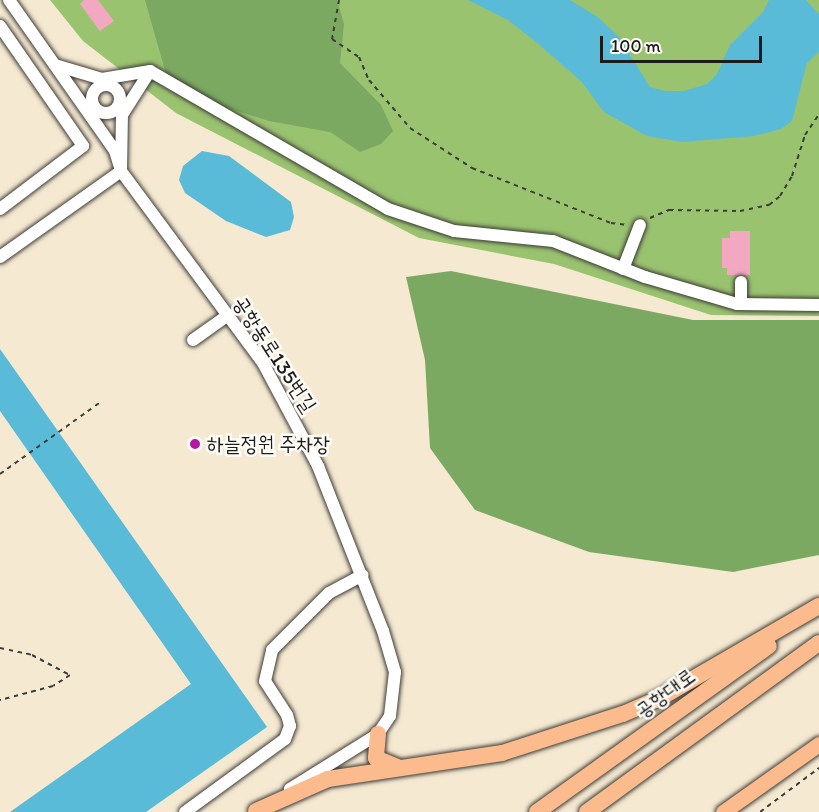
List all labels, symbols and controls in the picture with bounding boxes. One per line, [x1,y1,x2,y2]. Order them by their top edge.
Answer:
scale bar [603,24,765,62]
text: 100 m [611,35,661,57]
street label: 공항동로135번길 [228,291,322,417]
place label: 하늘정원 주차장 [207,431,330,457]
marker: 하늘정원 주차장 [188,437,202,451]
street label: 공항대로 [630,663,700,723]

